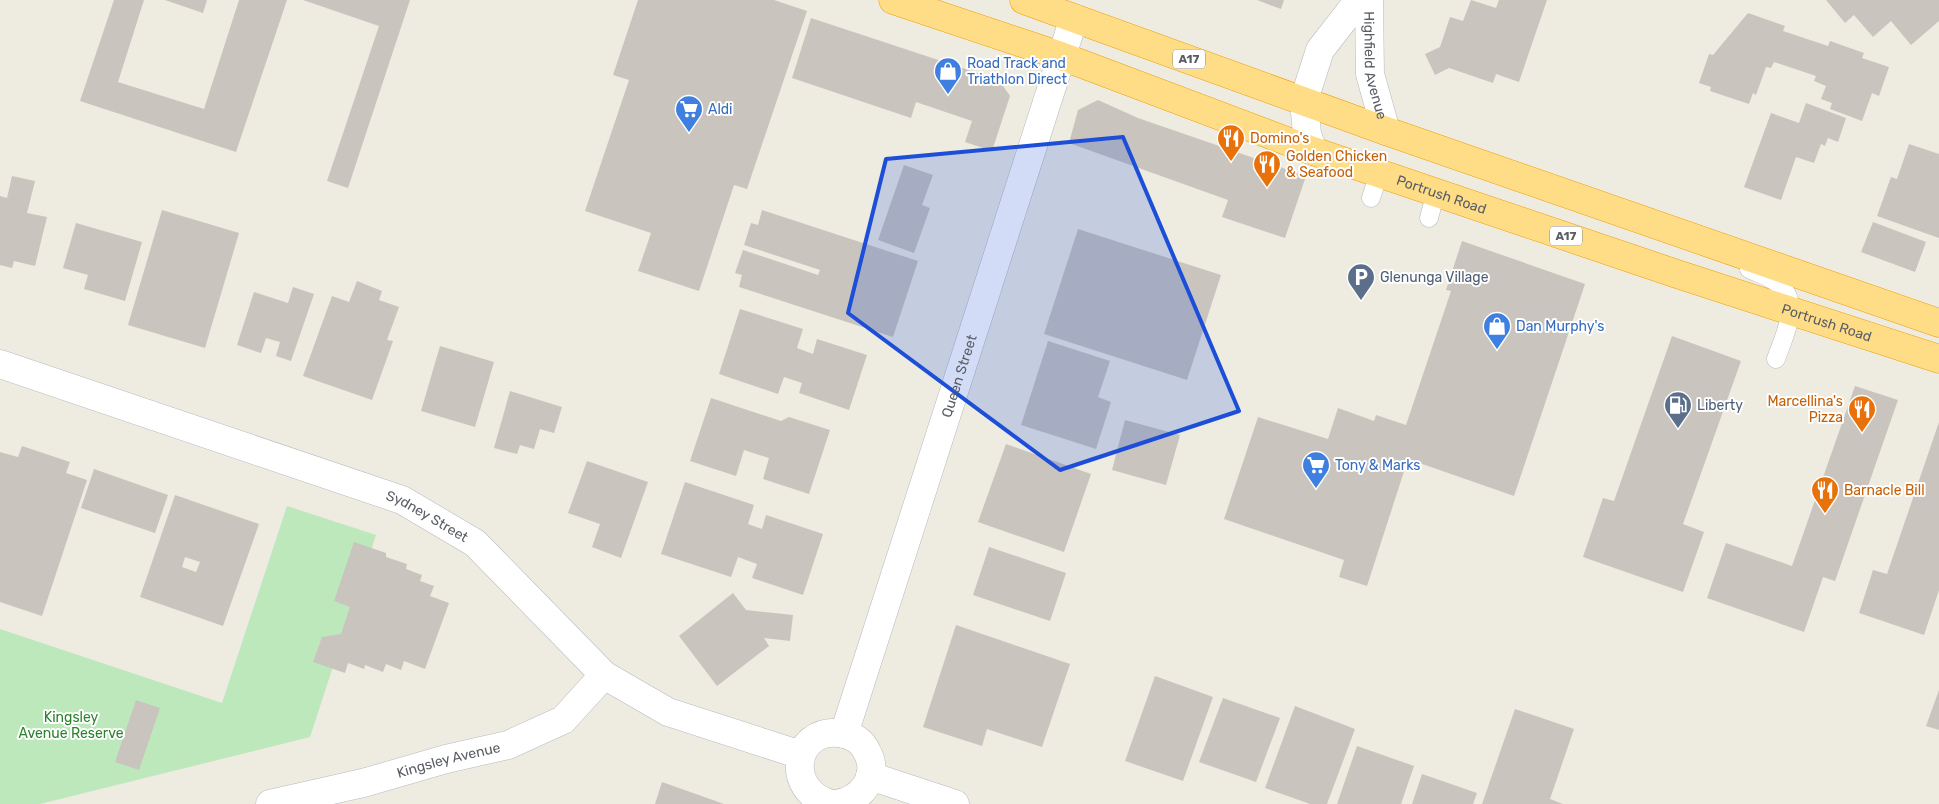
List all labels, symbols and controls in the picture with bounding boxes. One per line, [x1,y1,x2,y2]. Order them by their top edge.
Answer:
street label: Highfield Avenue [1360,11,1390,122]
road number: A17 [1173,50,1205,68]
place label: Road Track and Triathlon Direct [967,55,1067,88]
shop icon: Road Track and Triathlon Direct [933,56,963,95]
supermarket icon: Aldi [674,94,704,133]
place label: Aldi [708,101,733,118]
restaurant icon: Domino's [1216,123,1246,162]
place label: Domino's [1250,130,1310,147]
place label: Golden Chicken & Seafood [1286,148,1387,181]
restaurant icon: Golden Chicken & Seafood [1252,149,1282,188]
street label: Portrush Road [1394,172,1488,218]
road number: A17 [1550,227,1582,246]
parking icon: Glenunga Village [1346,262,1376,301]
place label: Glenunga Village [1380,269,1489,286]
street label: Portrush Road [1779,300,1874,346]
shop icon: Dan Murphy's [1482,311,1512,350]
place label: Dan Murphy's [1516,318,1604,335]
street label: Queen Street [938,332,981,420]
fuel station icon: Liberty [1663,390,1693,429]
place label: Marcellina's Pizza [1767,393,1843,426]
restaurant icon: Marcellina's Pizza [1847,394,1877,433]
place label: Liberty [1697,397,1743,414]
supermarket icon: Tony & Marks [1301,450,1331,489]
place label: Tony & Marks [1335,457,1420,474]
restaurant icon: Barnacle Bill [1810,475,1840,514]
place label: Barnacle Bill [1844,482,1925,499]
street label: Sydney Street [384,487,472,546]
park label: Kingsley Avenue Reserve [18,709,124,742]
street label: Kingsley Avenue [395,739,502,782]

